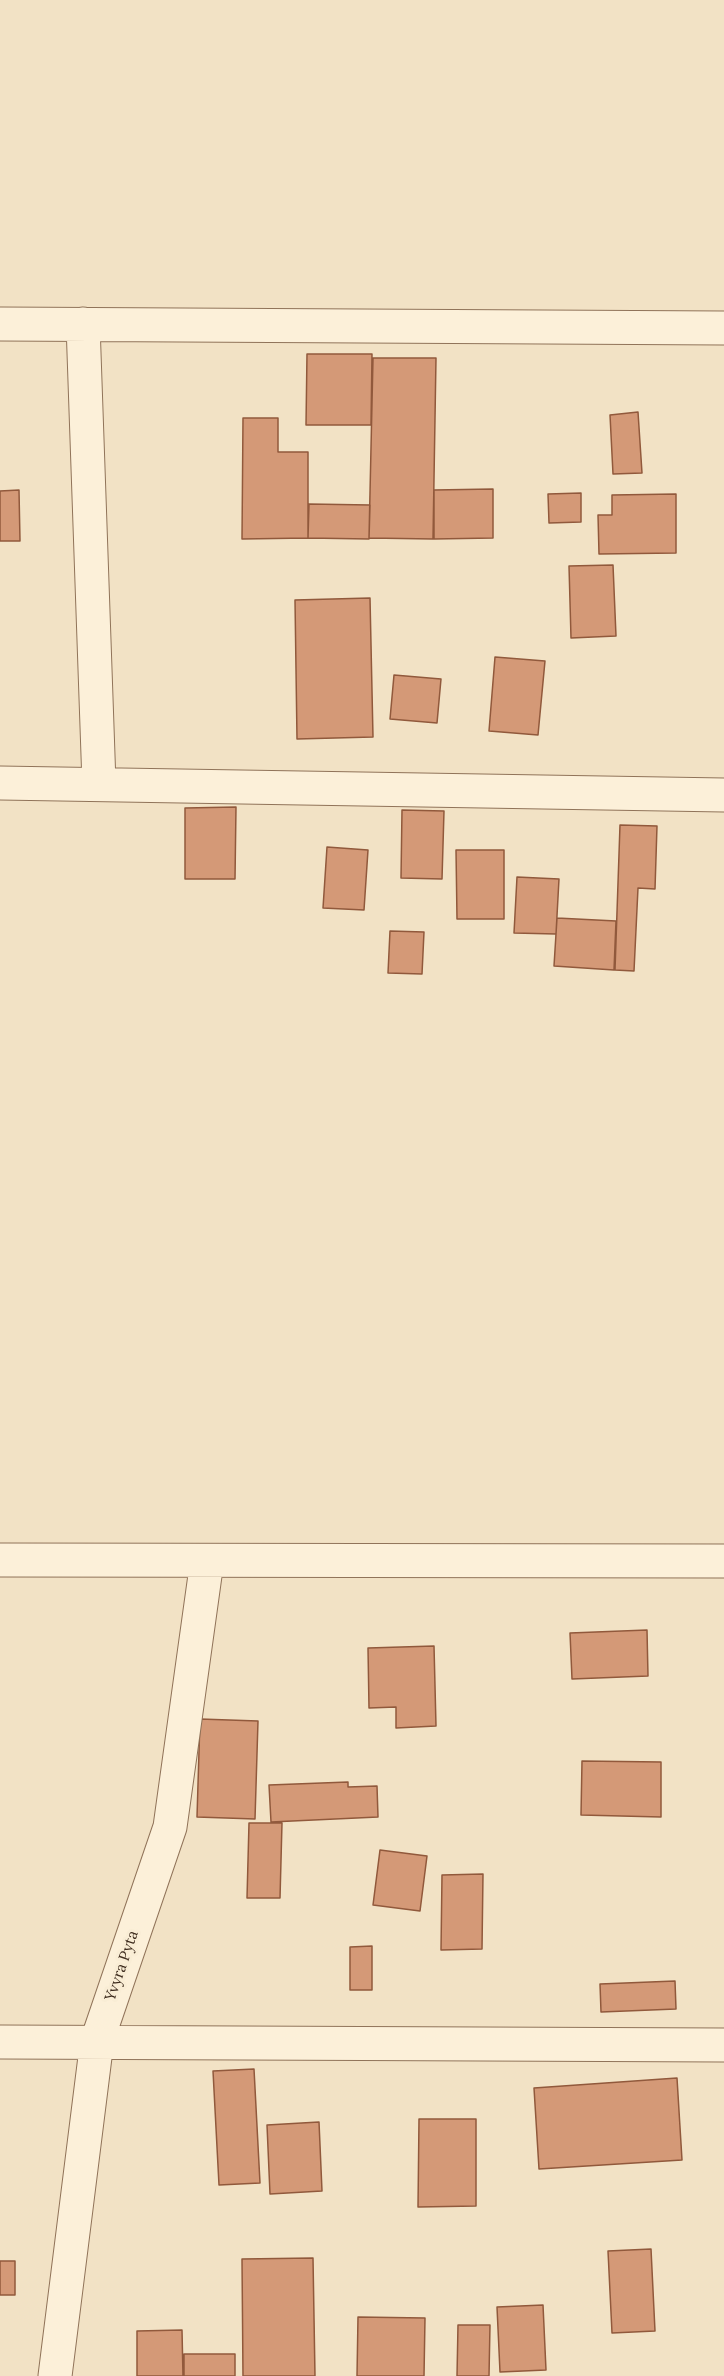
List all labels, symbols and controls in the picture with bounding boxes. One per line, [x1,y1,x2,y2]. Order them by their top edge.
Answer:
street label: Yvyra Pyta [102,1928,142,2004]

